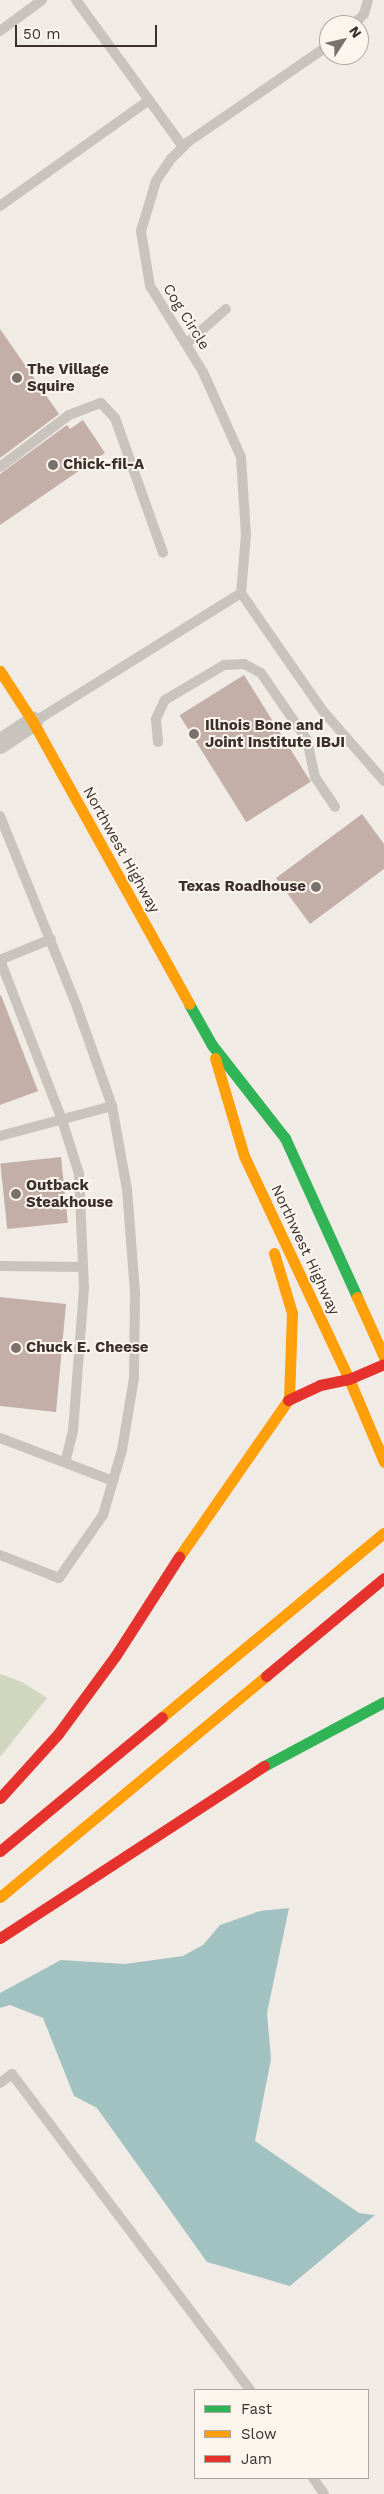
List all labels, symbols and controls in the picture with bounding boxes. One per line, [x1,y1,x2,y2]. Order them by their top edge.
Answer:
scale bar [18,15,160,47]
north arrow [319,15,369,65]
text: N [346,23,365,41]
text: 50 m [23,25,60,43]
street label: Cog Circle [159,281,213,353]
place label: The Village Squire [27,360,109,395]
marker: The Village Squire [11,372,23,384]
place label: Chick-fil-A [63,456,144,474]
marker: Chick-fil-A [47,459,59,471]
place label: Illnois Bone and Joint Institute IBJI [205,716,345,751]
marker: Illnois Bone and Joint Institute IBJI [187,727,201,741]
street label: Northwest Highway [79,784,163,916]
place label: Texas Roadhouse [178,878,306,896]
marker: Texas Roadhouse [310,881,322,893]
place label: Outback Steakhouse [26,1176,113,1211]
street label: Northwest Highway [267,1182,343,1318]
marker: Outback Steakhouse [10,1188,22,1200]
place label: Chuck E. Cheese [26,1339,149,1357]
marker: Chuck E. Cheese [10,1342,22,1354]
legend [194,2389,369,2479]
text: Fast [241,2400,272,2418]
text: Slow [241,2425,277,2443]
text: Jam [241,2450,272,2468]

